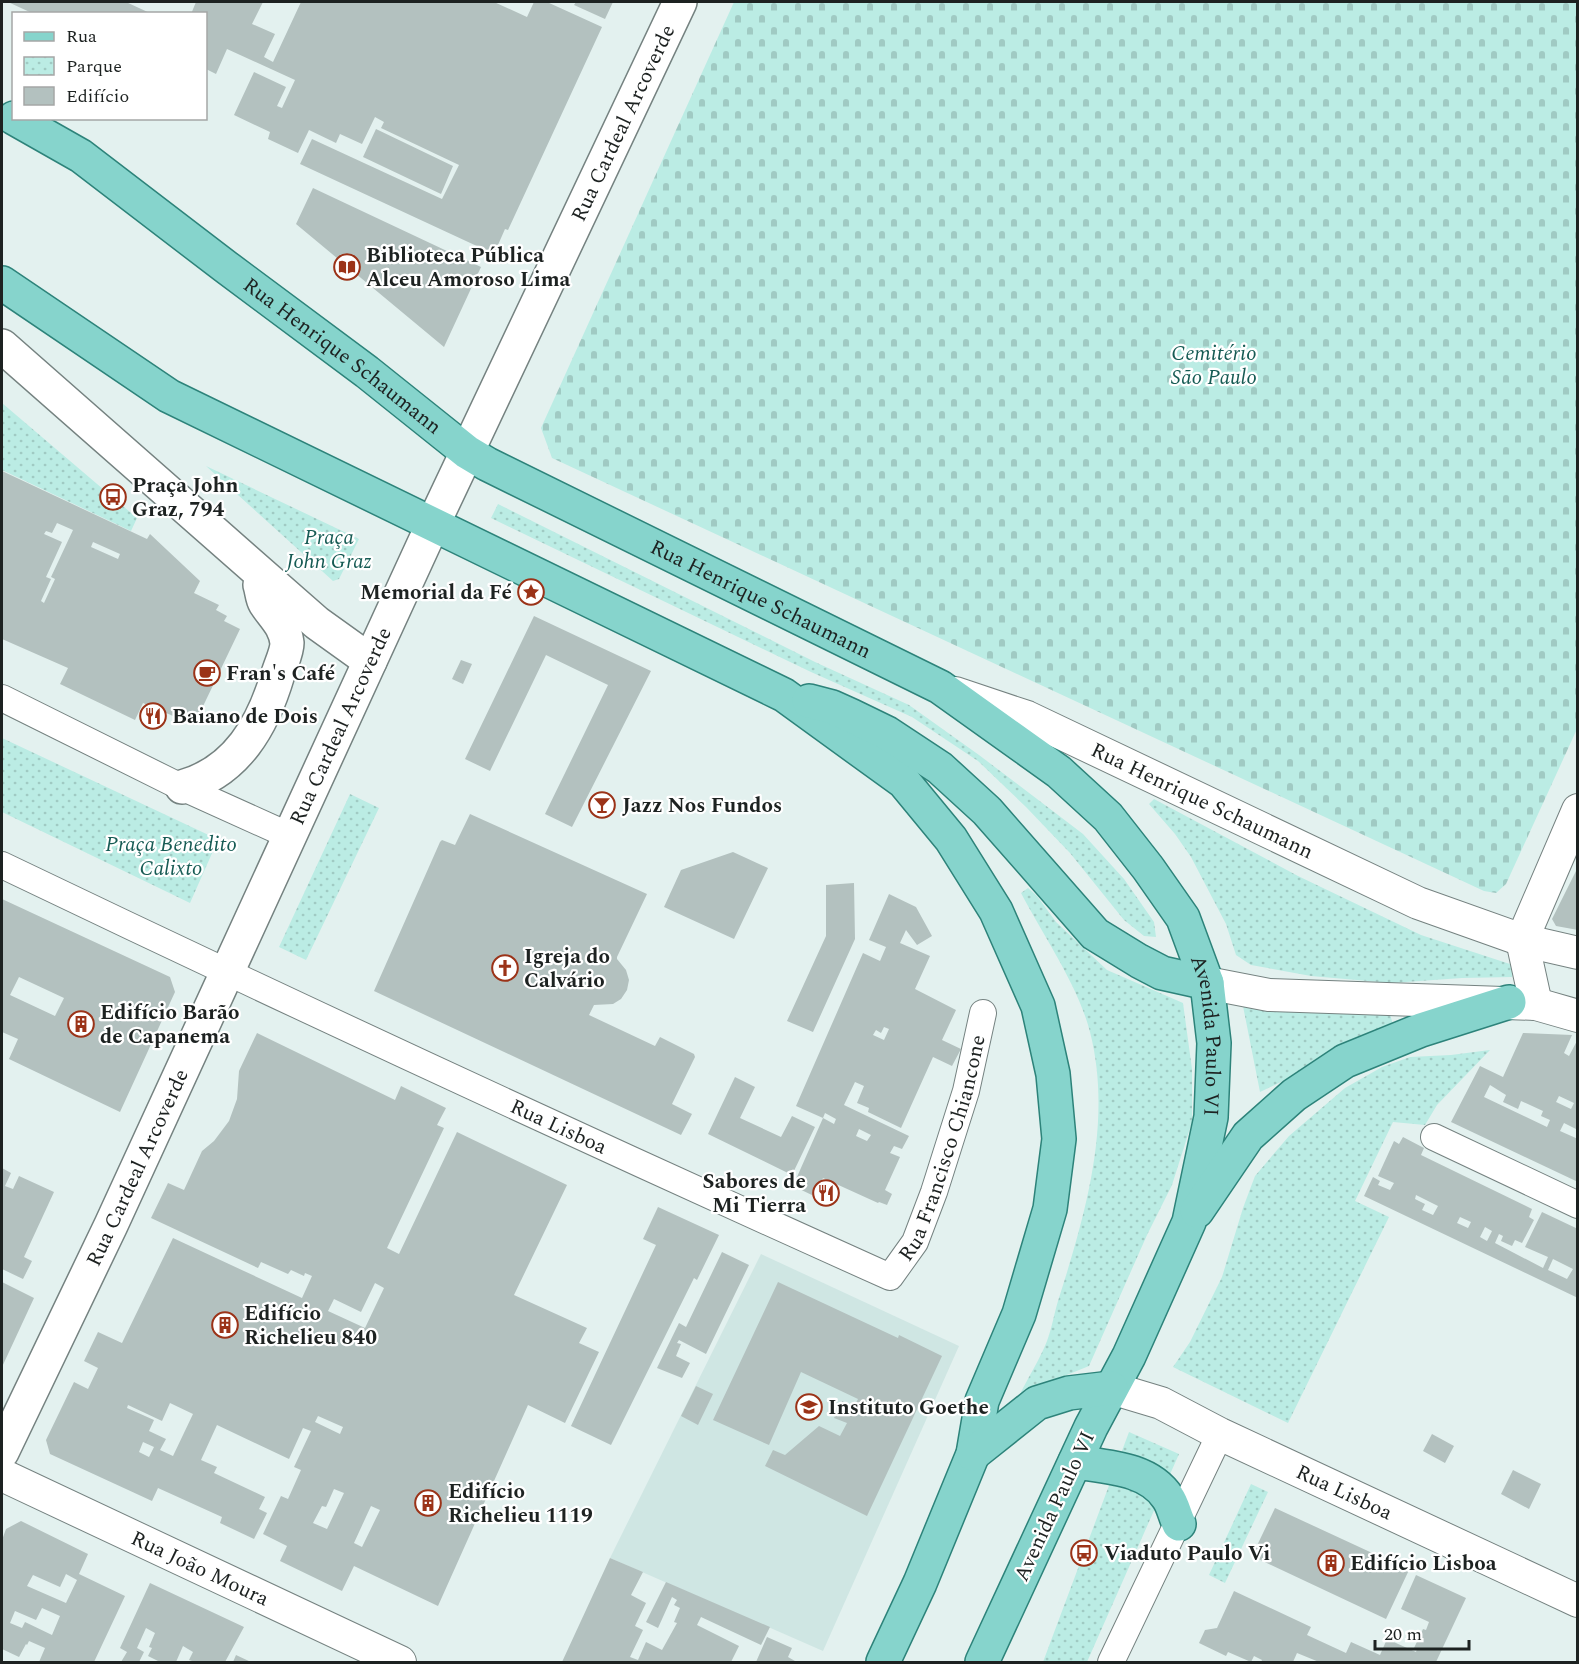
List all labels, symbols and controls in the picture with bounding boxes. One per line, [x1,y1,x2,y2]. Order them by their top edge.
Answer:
legend [12,12,207,120]
street label: Rua Cardeal Arcoverde [563,19,684,227]
text: Rua [66,23,97,50]
text: Parque [66,53,122,80]
text: Edifício [66,83,129,110]
place label: Biblioteca Pública Alceu Amoroso Lima [366,240,571,296]
library icon: Biblioteca Pública Alceu Amoroso Lima [332,252,362,282]
street label: Rua Henrique Schaumann [236,270,448,443]
park label: Cemitério São Paulo [1171,338,1257,394]
place label: Praça John Graz, 794 [132,470,239,526]
bus stop icon: Praça John Graz, 794 [98,482,128,512]
park label: Praça John Graz [284,522,372,578]
street label: Rua Henrique Schaumann [644,532,876,668]
place label: Memorial da Fé [360,577,512,609]
place icon: Memorial da Fé [516,577,546,607]
street label: Rua Cardeal Arcoverde [282,622,401,831]
cafe icon: Fran's Café [192,658,222,688]
place label: Fran's Café [226,658,335,690]
restaurant icon: Baiano de Dois [138,701,168,731]
place label: Baiano de Dois [172,701,318,733]
street label: Rua Henrique Schaumann [1085,735,1318,868]
bar icon: Jazz Nos Fundos [587,790,617,820]
place label: Jazz Nos Fundos [622,790,782,822]
park label: Praça Benedito Calixto [105,829,237,885]
place label: Igreja do Calvário [524,941,610,997]
street label: Avenida Paulo VI [1181,951,1229,1117]
church icon: Igreja do Calvário [490,953,520,983]
place label: Edifício Barão de Capanema [100,997,239,1053]
building icon: Edifício Barão de Capanema [66,1009,96,1039]
street label: Rua Francisco Chiancone [891,1032,995,1269]
street label: Rua Cardeal Arcoverde [78,1064,198,1272]
street label: Rua Lisboa [505,1091,613,1164]
place label: Sabores de Mi Tierra [703,1166,806,1222]
restaurant icon: Sabores de Mi Tierra [811,1178,841,1208]
place label: Edifício Richelieu 840 [244,1298,377,1354]
building icon: Edifício Richelieu 840 [210,1310,240,1340]
school or university icon: Instituto Goethe [794,1392,824,1422]
place label: Instituto Goethe [828,1392,989,1424]
street label: Avenida Paulo VI [1006,1426,1104,1587]
street label: Rua Lisboa [1290,1456,1398,1530]
place label: Edifício Richelieu 1119 [448,1476,593,1532]
building icon: Edifício Richelieu 1119 [413,1488,443,1518]
street label: Rua João Moura [125,1523,275,1616]
bus stop icon: Viaduto Paulo Vi [1069,1538,1099,1568]
place label: Viaduto Paulo Vi [1104,1538,1270,1570]
building icon: Edifício Lisboa [1316,1548,1346,1578]
place label: Edifício Lisboa [1350,1548,1497,1580]
scale bar [1375,1613,1470,1651]
text: 20 m [1384,1621,1422,1648]

